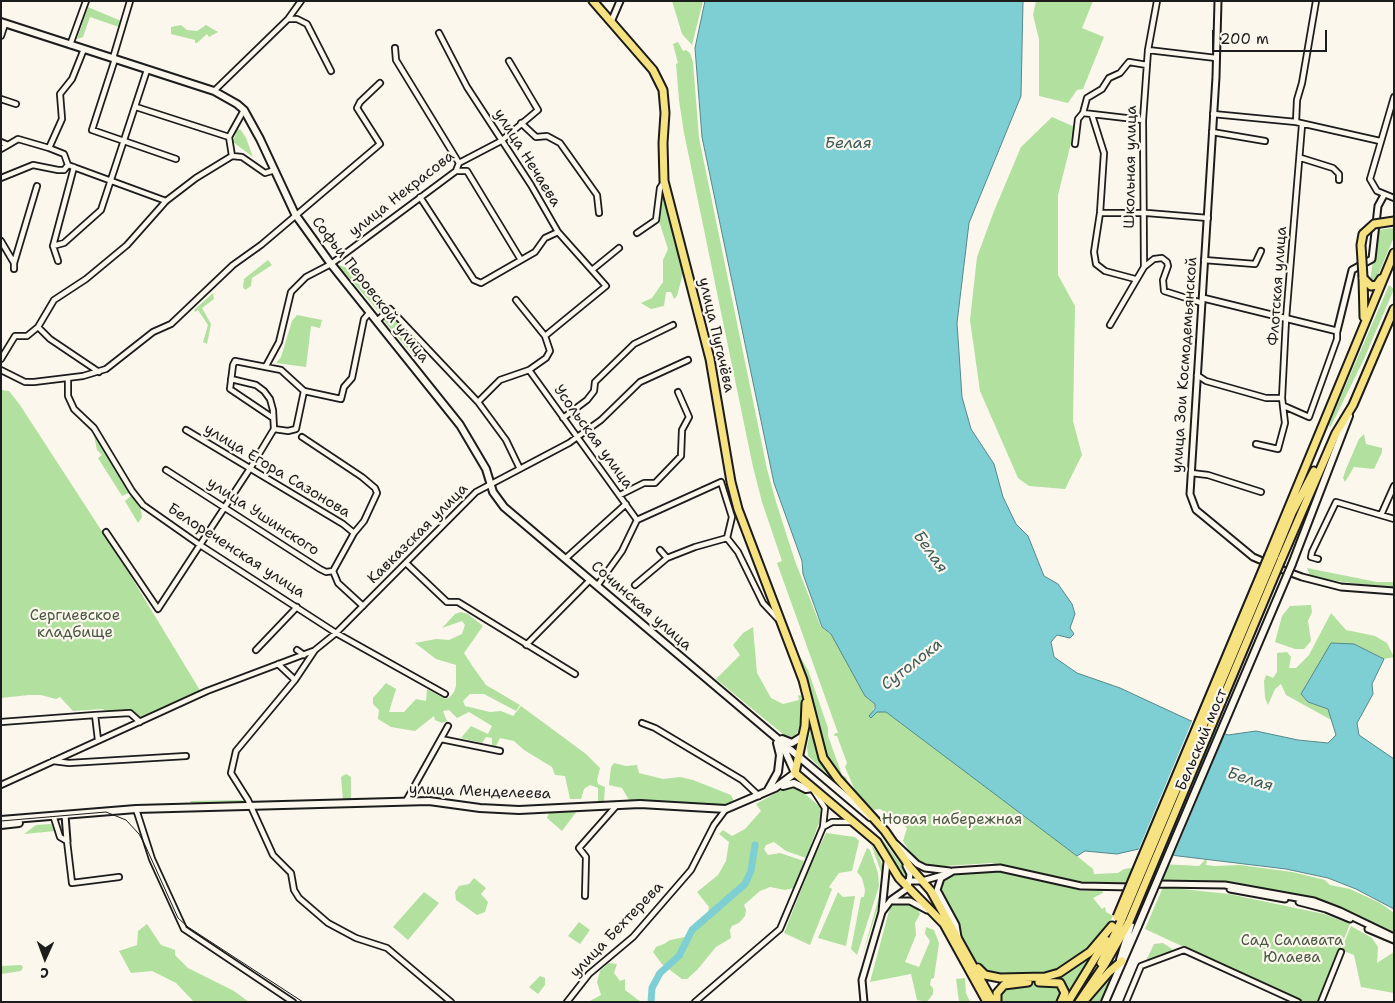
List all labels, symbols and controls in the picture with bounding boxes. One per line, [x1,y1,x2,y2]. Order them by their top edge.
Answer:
scale bar [1215,20,1330,52]
text: 200 m [1220,29,1269,49]
street label: Школьная улица [1121,105,1141,229]
street label: улица Нечаева [490,106,564,210]
water label: Белая [824,134,872,154]
street label: улица Некрасова [346,147,458,241]
street label: Софьи Перовской улица [307,213,433,367]
street label: Флотская улица [1265,226,1291,346]
street label: улица Зои Космодемьянской [1168,256,1202,474]
street label: улица Пугачёва [694,276,738,394]
street label: Усольская улица [549,382,637,492]
street label: улица Егора Сазонова [201,420,353,522]
street label: улица Ушинского [204,474,322,560]
street label: Кавказская улица [364,480,472,588]
street label: Белореченская улица [164,500,308,602]
water label: Белая [909,527,951,577]
street label: Сочинская улица [587,557,695,655]
park label: Сергиевское кладбище [30,607,120,642]
water label: Сутолока [878,635,946,695]
street label: Бельский мост [1172,686,1232,794]
water label: Белая [1225,764,1275,796]
street label: улица Менделеева [409,781,551,803]
park label: Новая набережная [882,811,1022,829]
street label: улица Бехтерева [567,878,667,982]
park label: Сад Салавата Юлаева [1241,932,1343,967]
north arrow [20,933,70,983]
text: С [40,964,49,982]

